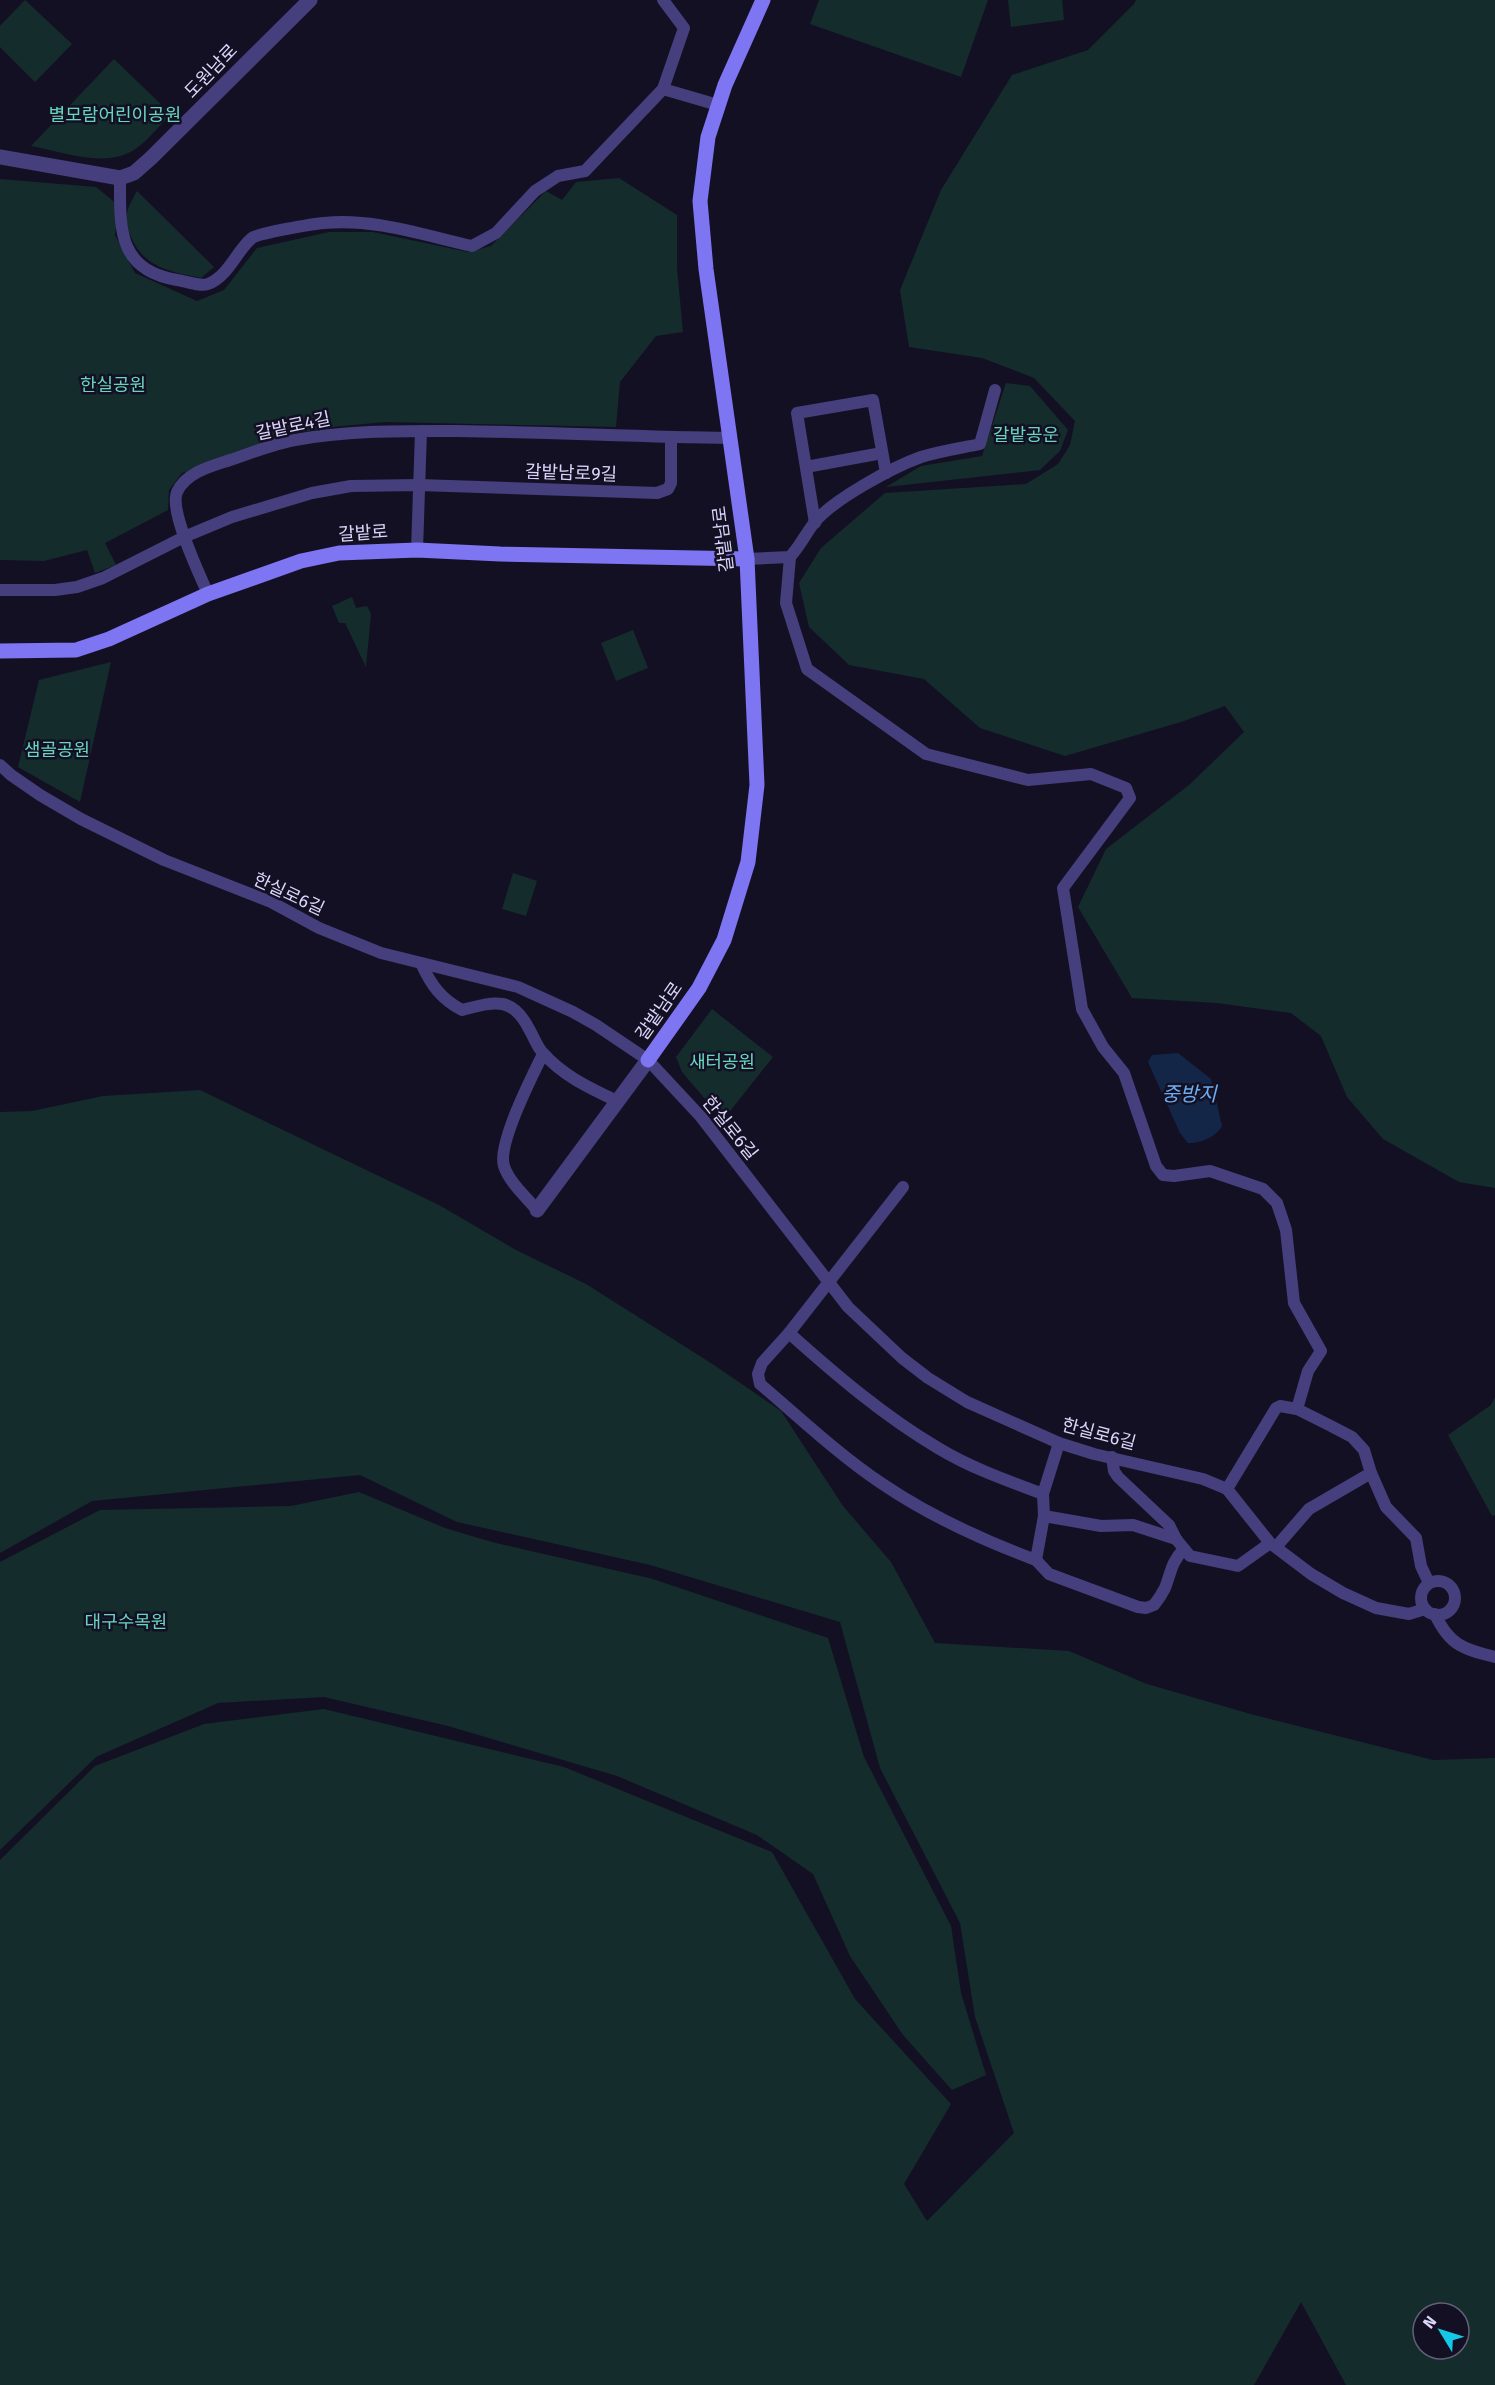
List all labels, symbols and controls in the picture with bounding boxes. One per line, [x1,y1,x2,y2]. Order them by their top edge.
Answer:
street label: 도원남로 [180,40,242,102]
park label: 별모람어린이공원 [49,104,181,126]
park label: 한실공원 [80,374,146,396]
street label: 갈밭로4길 [254,407,332,445]
park label: 갈밭공운 [993,424,1059,446]
street label: 갈밭남로9길 [525,460,617,486]
street label: 갈밭남로 [708,505,738,573]
street label: 갈밭로 [337,520,389,546]
park label: 샘골공원 [24,739,90,761]
street label: 한실로6길 [250,868,328,920]
street label: 갈밭남로 [631,978,687,1044]
park label: 새터공원 [689,1051,755,1073]
water label: 중방지 [1161,1082,1218,1106]
street label: 한실로6길 [698,1092,762,1164]
street label: 한실로6길 [1060,1414,1138,1454]
park label: 대구수목원 [85,1611,167,1633]
north arrow [1411,2301,1471,2361]
text: N [1419,2312,1440,2332]

